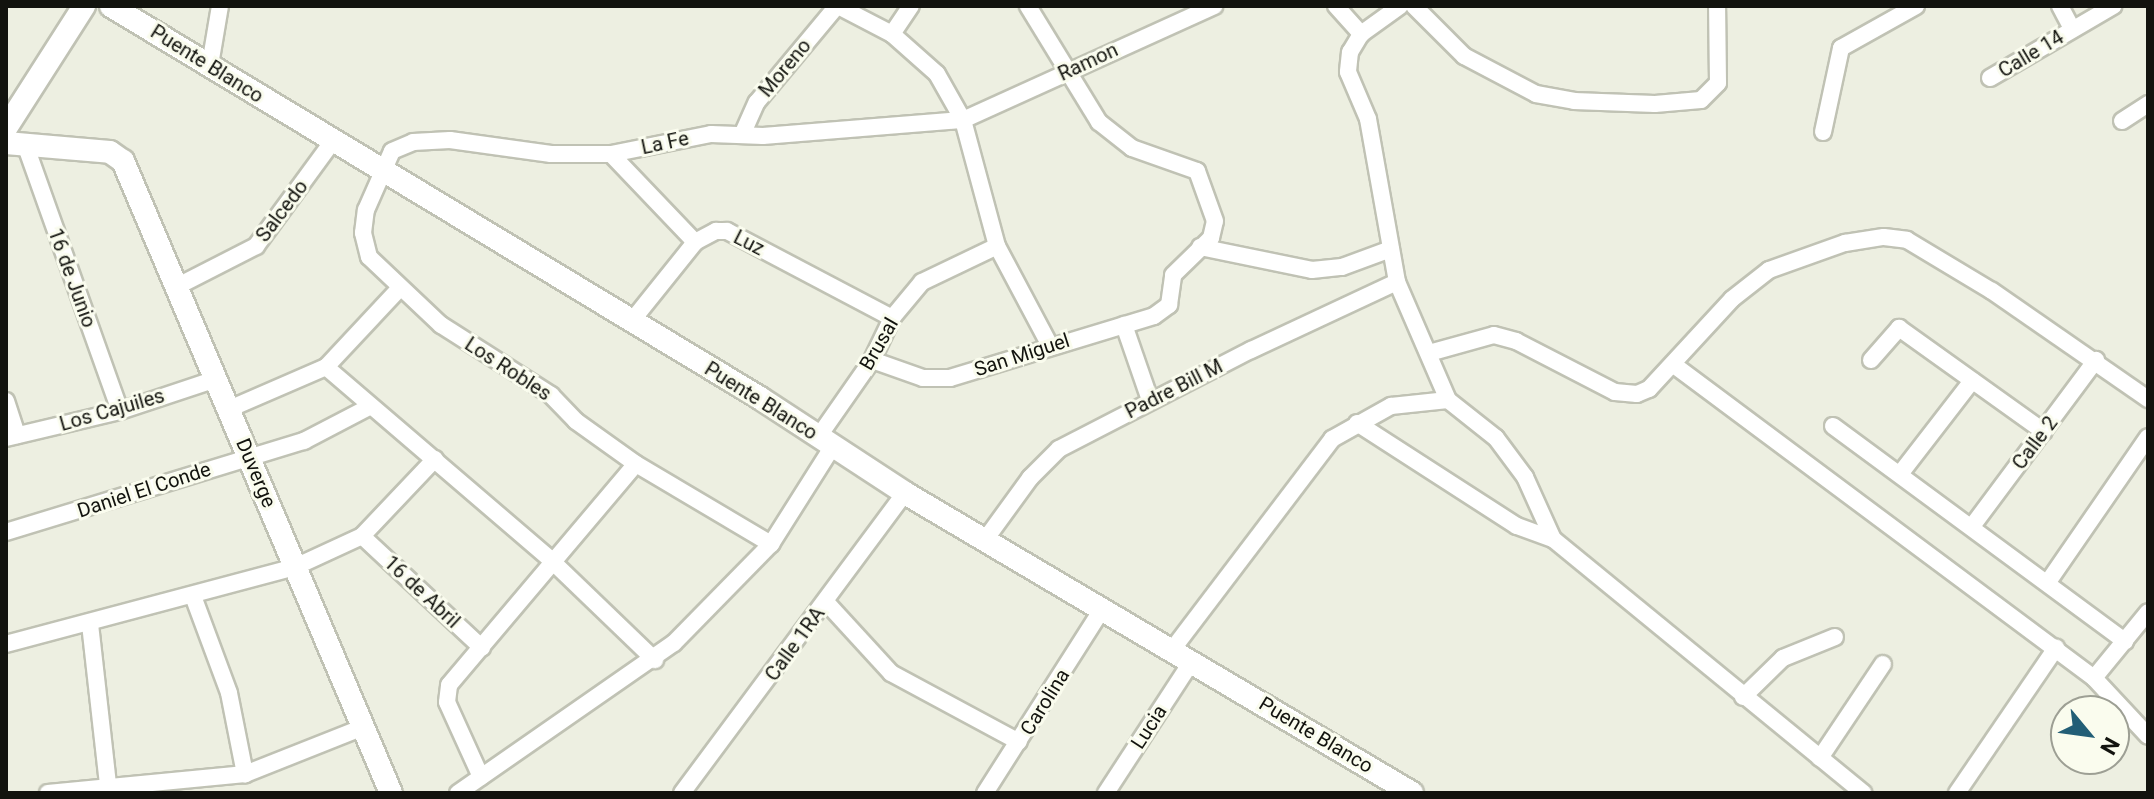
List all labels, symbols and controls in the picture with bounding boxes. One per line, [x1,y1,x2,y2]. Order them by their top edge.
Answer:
street label: Puente Blanco [146,20,268,108]
street label: Calle 14 [1994,25,2068,83]
street label: Moreno [754,34,816,102]
street label: Ramon [1054,38,1122,86]
street label: La Fe [639,126,691,160]
street label: Salcedo [251,175,313,247]
street label: 16 de Junio [43,225,101,331]
street label: Luz [730,225,768,261]
street label: Brusal [855,314,903,374]
street label: San Miguel [971,328,1073,382]
street label: Los Robles [460,332,556,406]
street label: Padre Bill M [1121,354,1227,424]
street label: Puente Blanco [700,357,822,445]
street label: Los Cajuiles [57,384,167,436]
street label: Calle 2 [2007,412,2063,474]
street label: Duverge [231,435,281,511]
street label: Daniel El Conde [74,457,214,523]
street label: 16 de Abril [379,551,465,633]
street label: Calle 1RA [760,602,830,686]
street label: Carolina [1015,664,1075,740]
street label: Puente Blanco [1255,692,1377,778]
north arrow [2050,695,2130,775]
street label: Lucia [1126,701,1172,753]
text: N [2095,733,2124,759]

